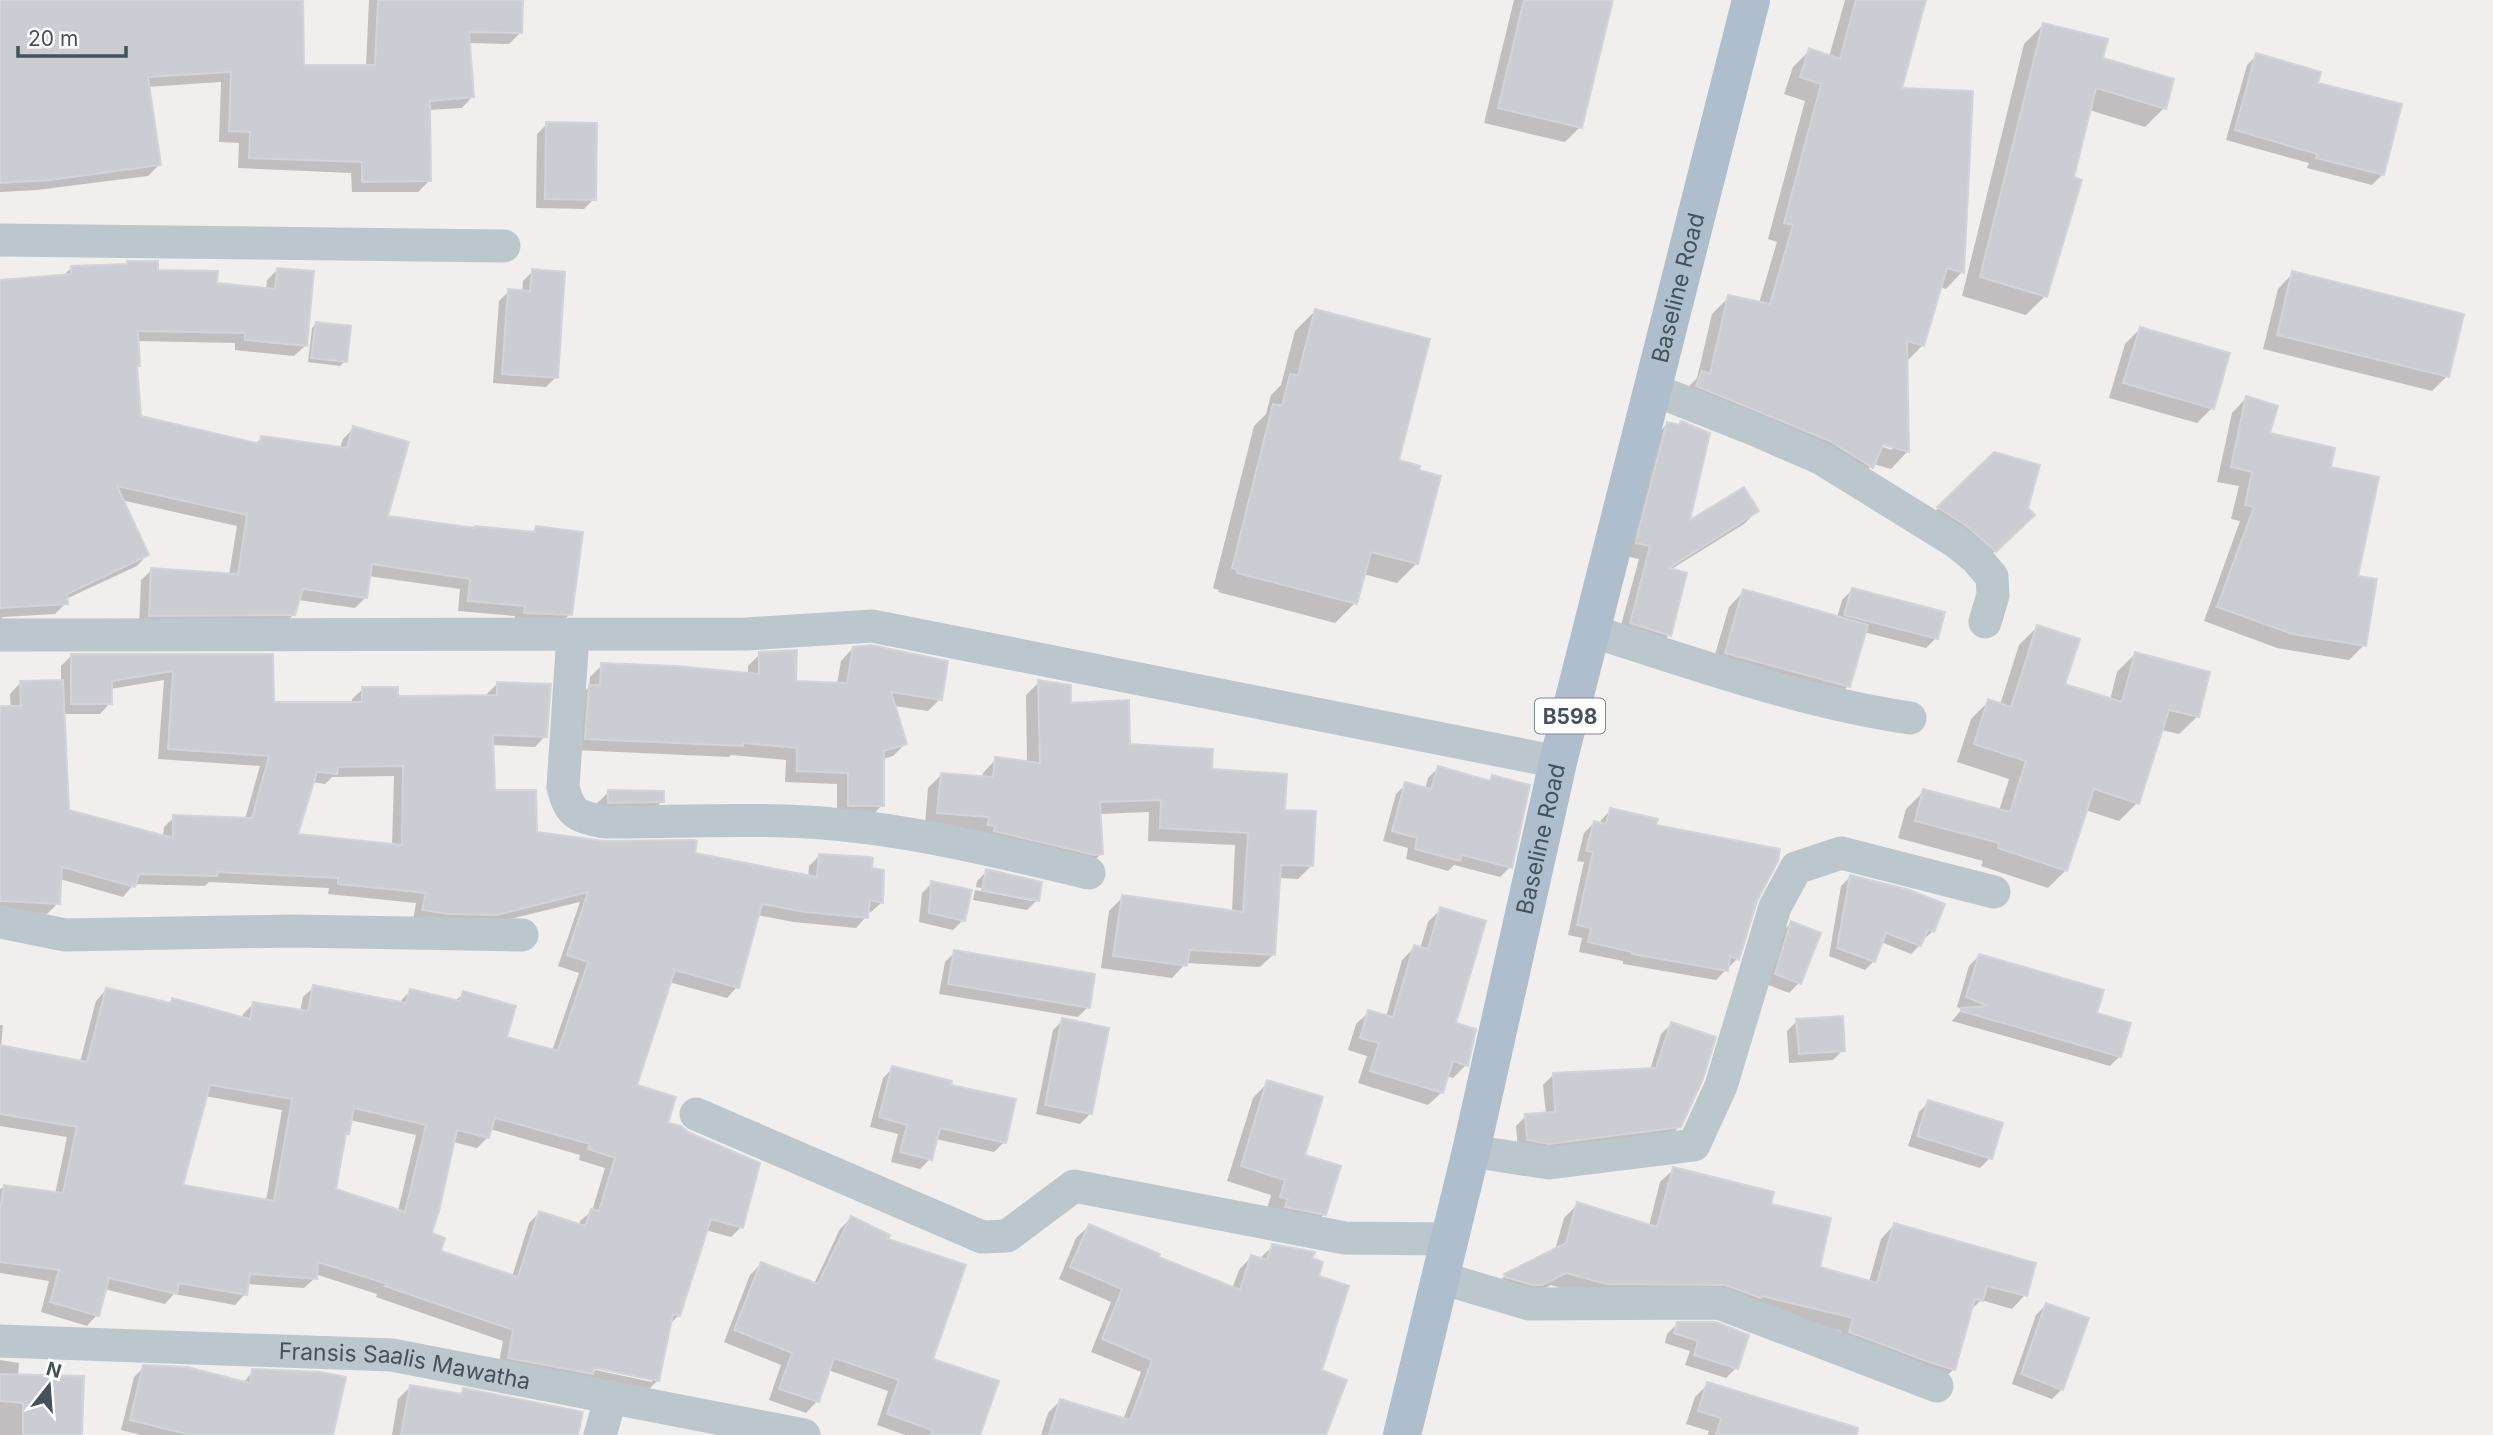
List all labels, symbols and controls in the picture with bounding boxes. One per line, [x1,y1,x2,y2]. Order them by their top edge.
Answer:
scale bar [18,14,126,58]
text: 20 m [28,26,78,51]
street label: Baseline Road [1646,210,1711,366]
road number: B598 [1535,698,1605,734]
street label: Baseline Road [1510,761,1571,917]
street label: Fransis Saalis Mawatha [278,1337,533,1396]
north arrow [14,1351,84,1421]
text: N [44,1357,64,1383]

